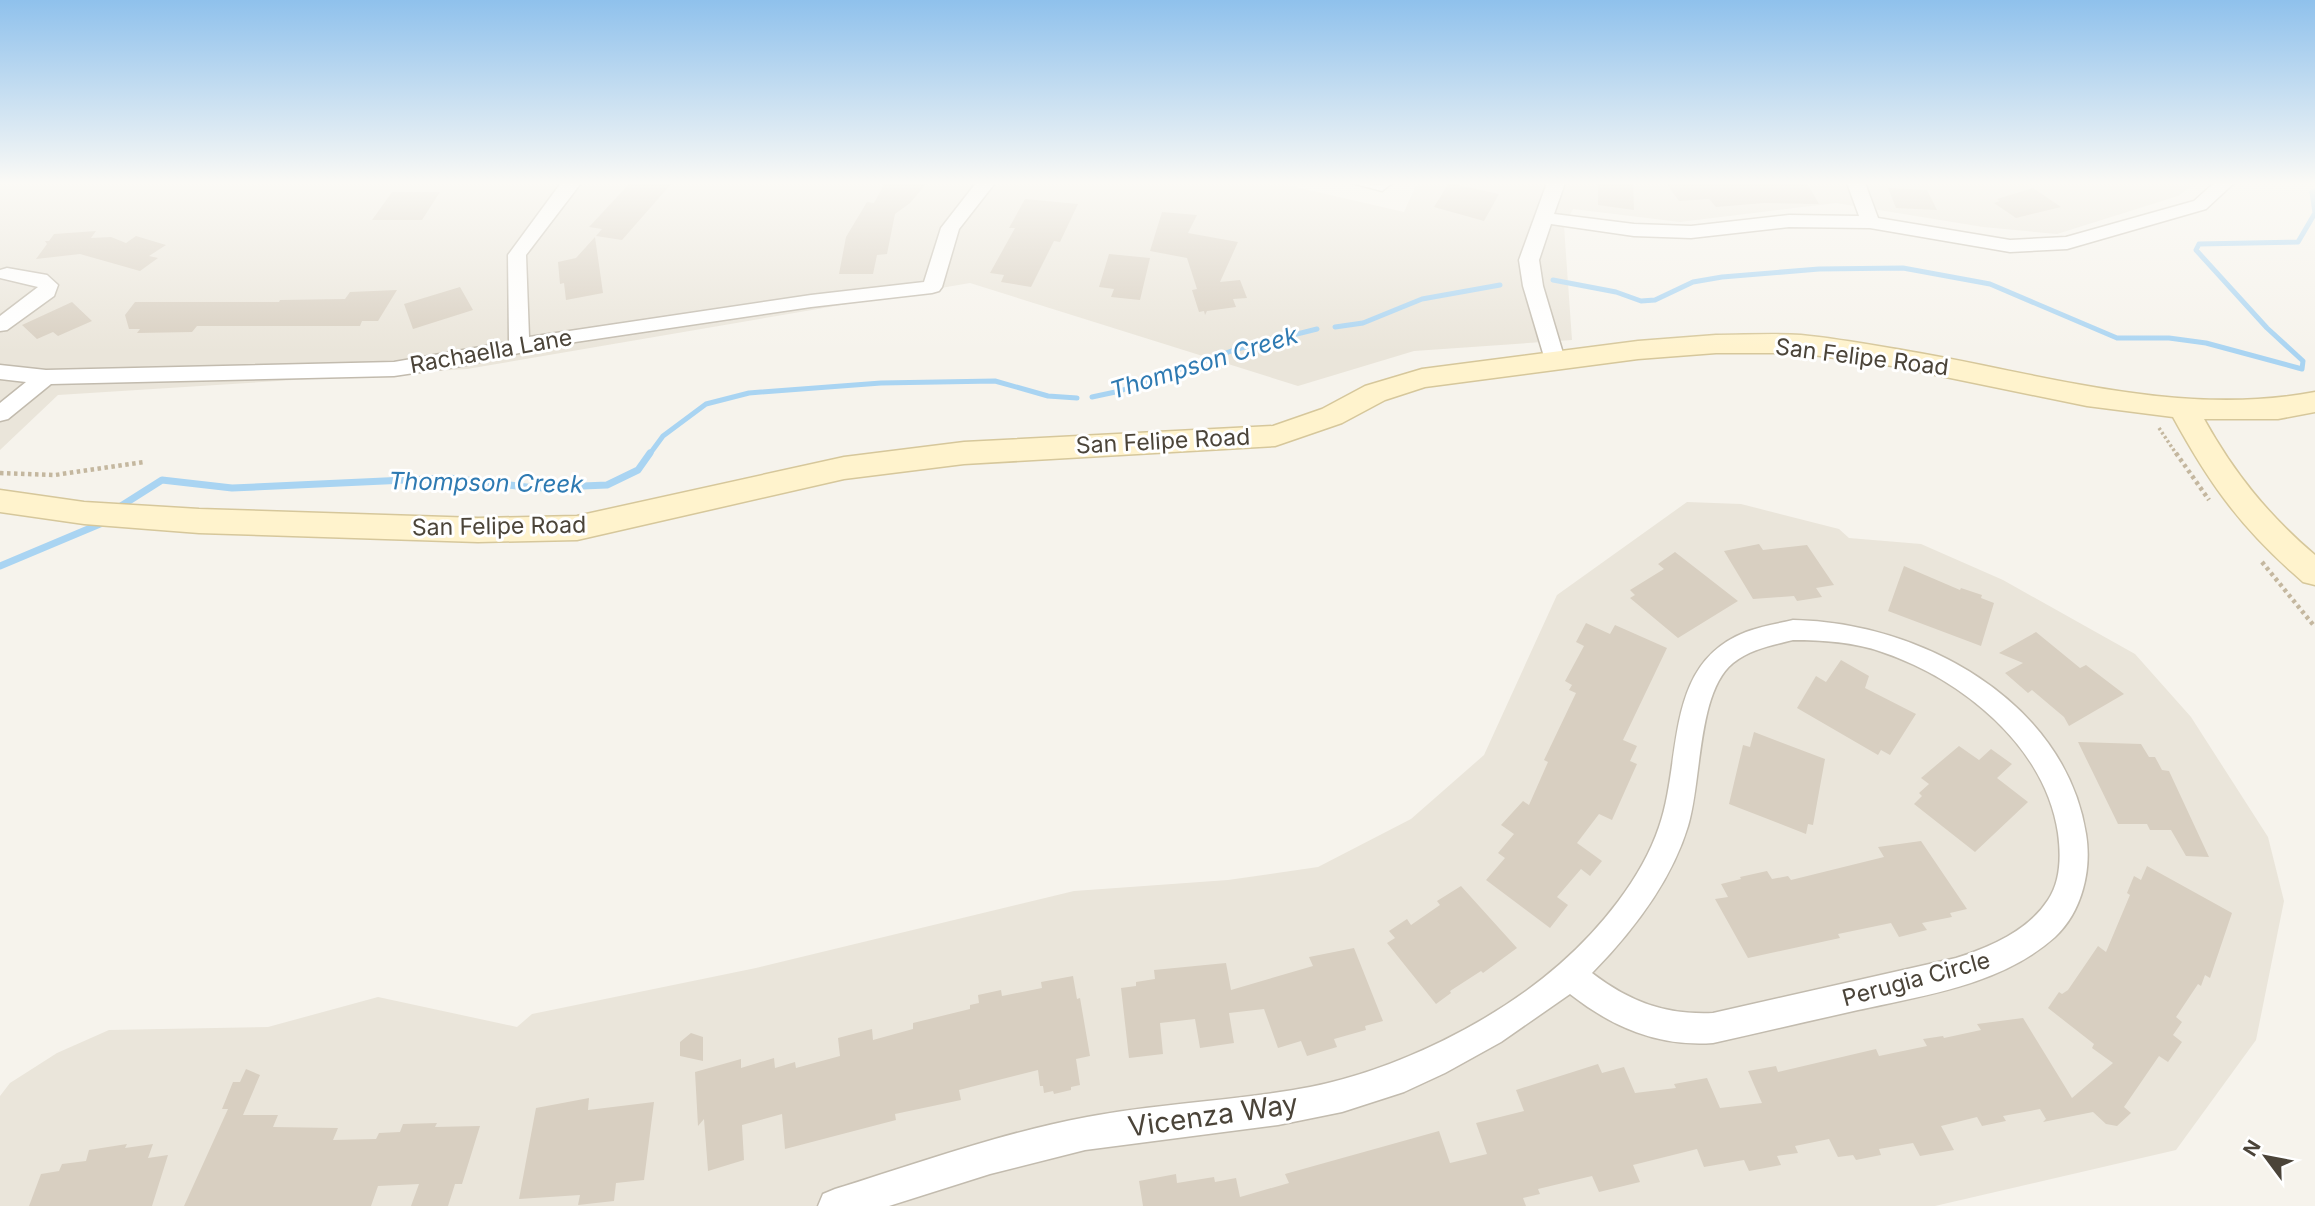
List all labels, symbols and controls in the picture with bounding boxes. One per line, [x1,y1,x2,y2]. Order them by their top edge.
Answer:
water label: Thompson Creek [1106,320,1302,405]
street label: Rachaella Lane [408,323,574,379]
street label: San Felipe Road [1774,332,1950,382]
street label: San Felipe Road [1075,422,1251,460]
water label: Thompson Creek [388,466,584,499]
street label: San Felipe Road [412,510,586,542]
street label: Perugia Circle [1839,946,1993,1012]
street label: Vicenza Way [1126,1086,1300,1144]
north arrow [2231,1122,2301,1192]
text: N [2238,1136,2266,1160]

